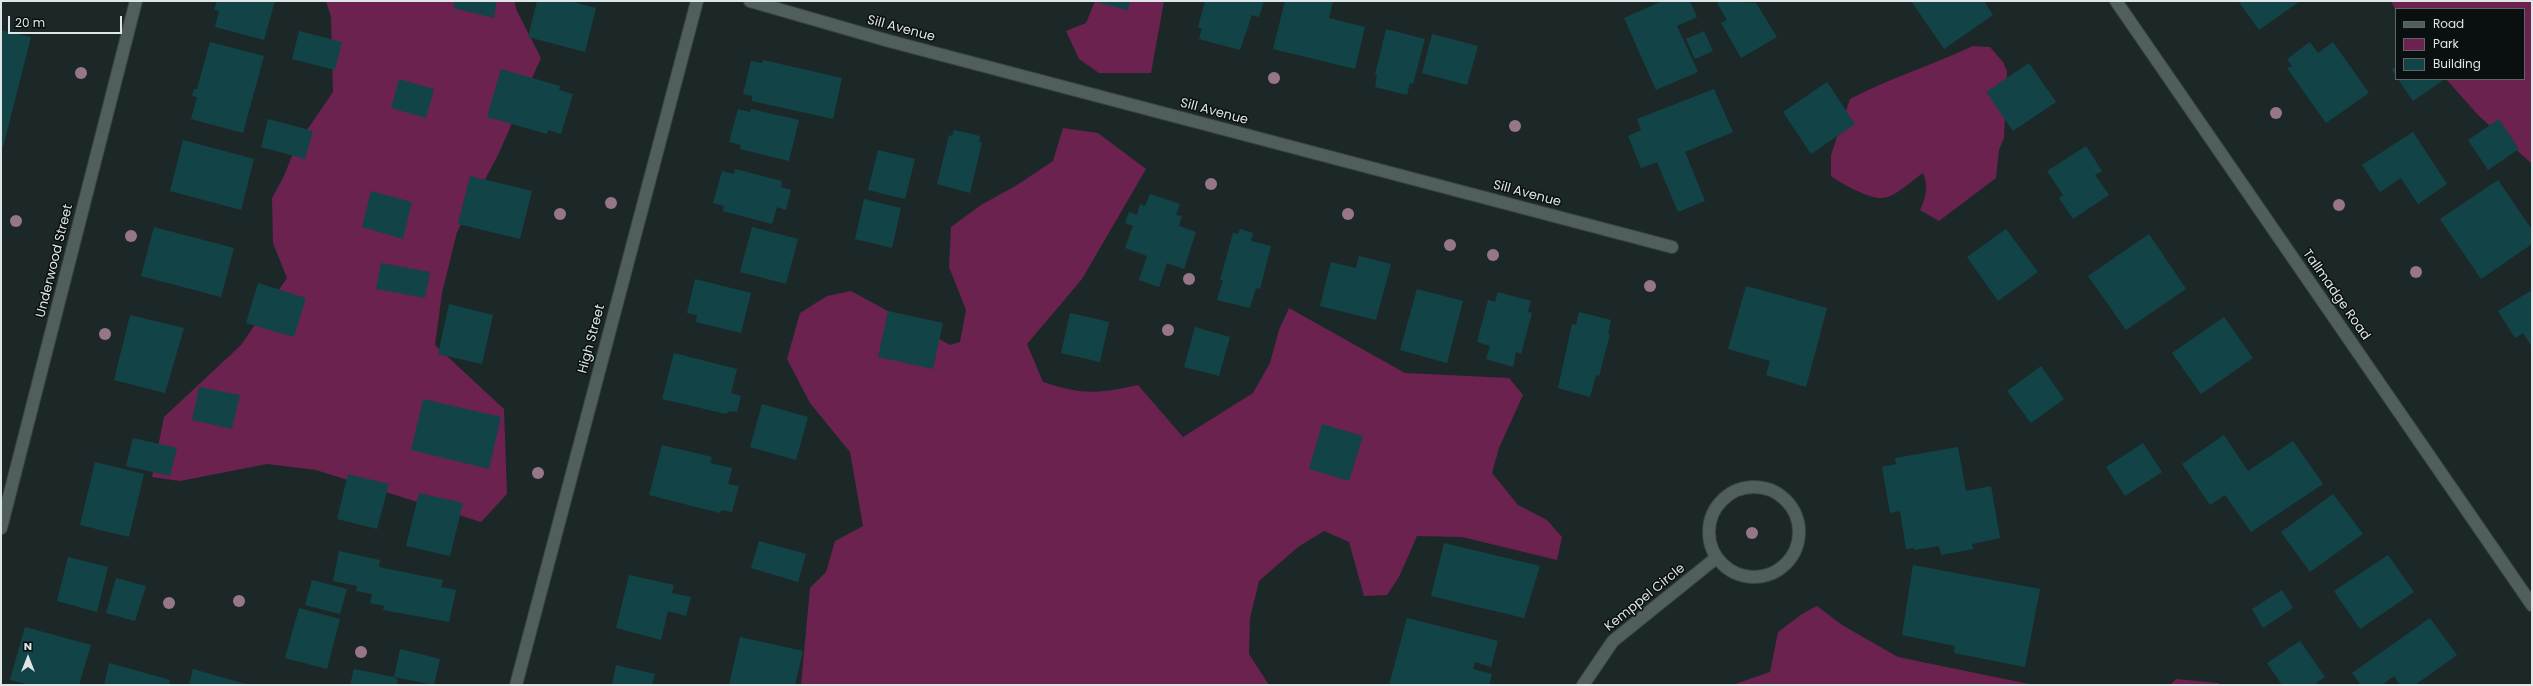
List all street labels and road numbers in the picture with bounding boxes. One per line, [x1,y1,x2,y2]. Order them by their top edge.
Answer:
street label: Sill Avenue [865,12,937,46]
street label: Sill Avenue [1178,95,1250,129]
street label: Sill Avenue [1491,177,1563,211]
street label: Underwood Street [33,203,77,319]
street label: Tallmadge Road [2299,247,2373,343]
street label: High Street [575,303,609,375]
street label: Kemppel Circle [1602,561,1688,635]

